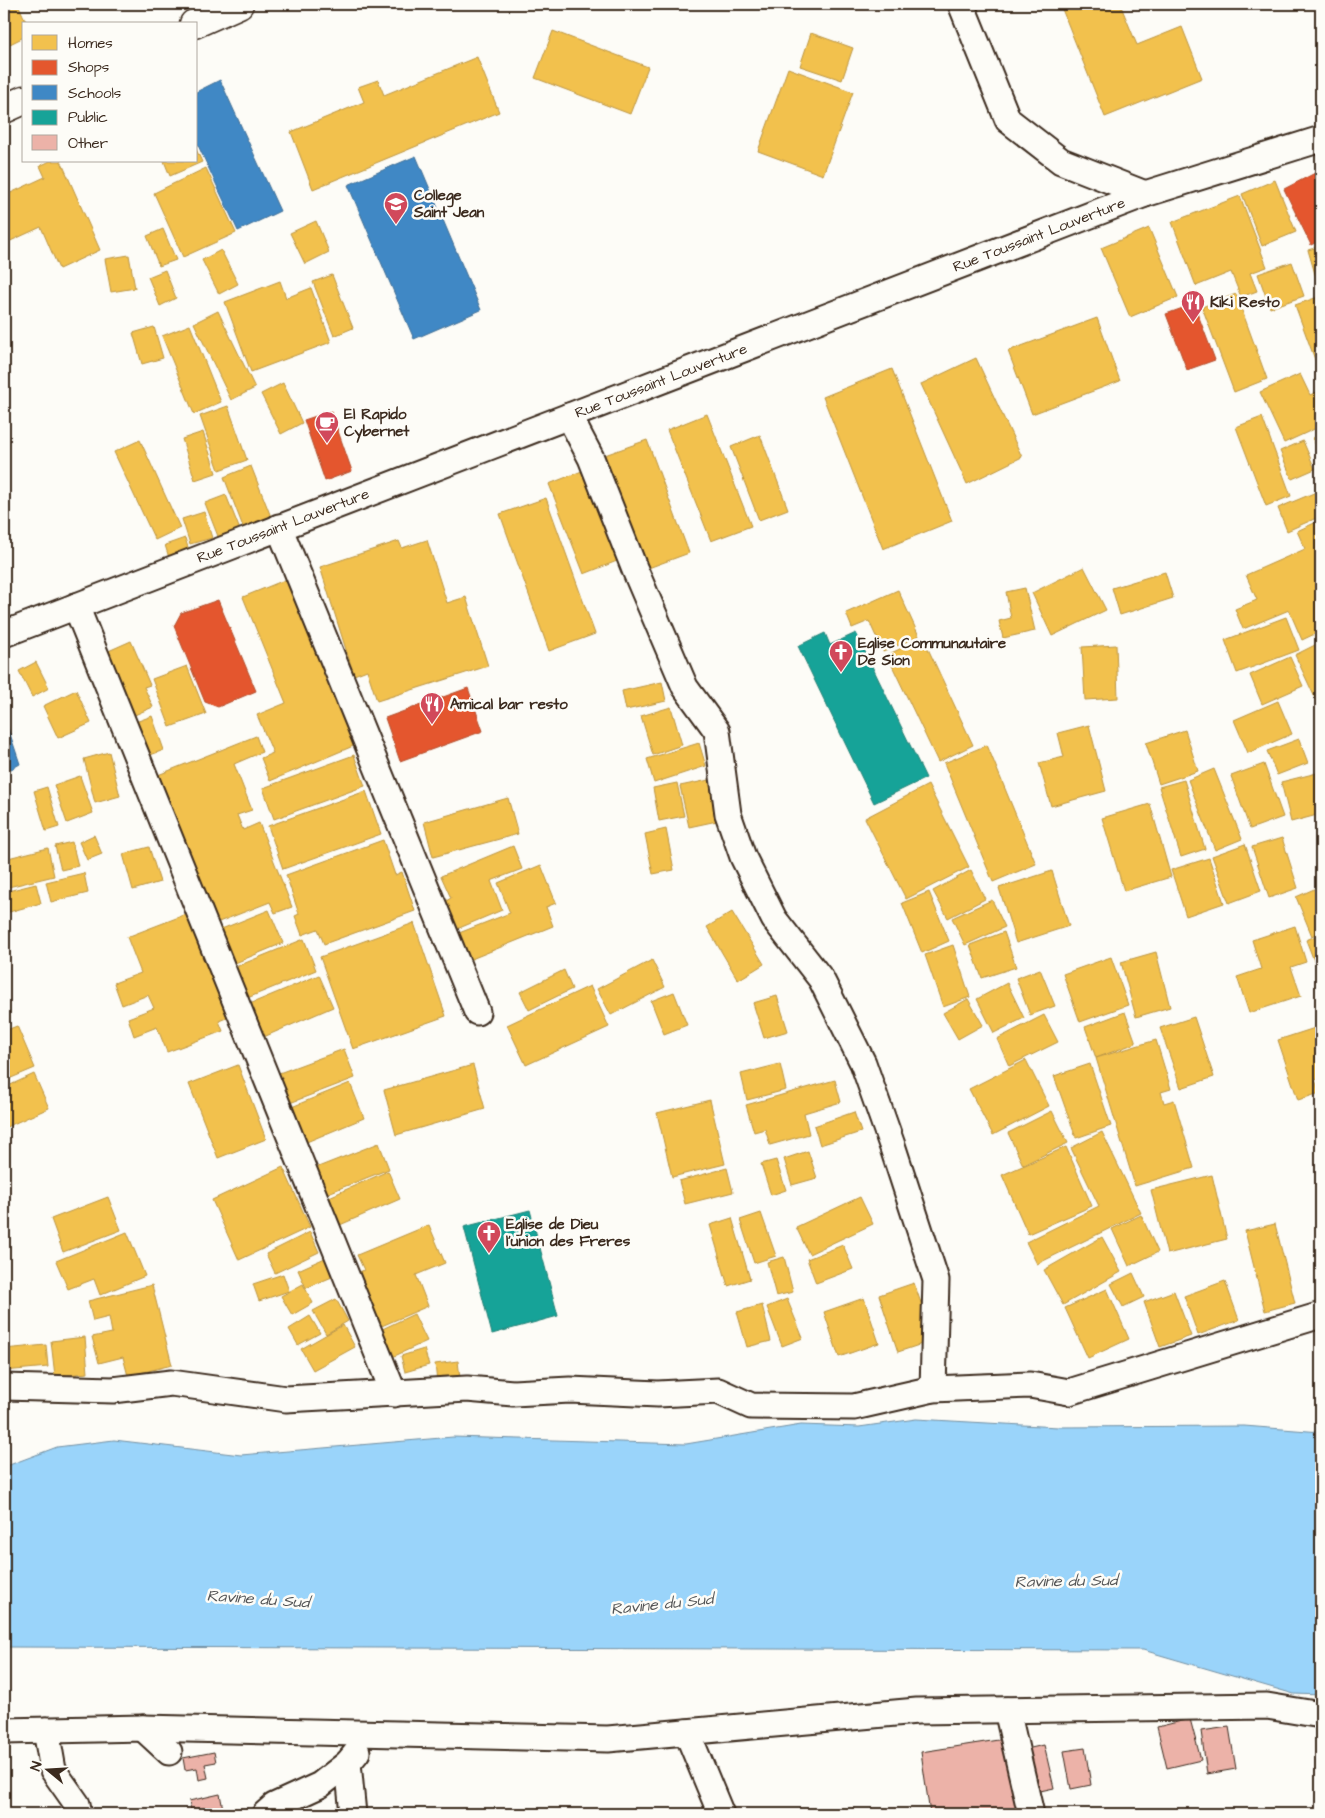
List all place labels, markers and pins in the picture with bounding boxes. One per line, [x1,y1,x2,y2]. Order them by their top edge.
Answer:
place label: College Saint Jean [413,185,485,223]
school or university icon: College Saint Jean [383,191,409,225]
restaurant icon: Kiki Resto [1180,289,1206,323]
place label: Kiki Resto [1210,292,1280,313]
place label: El Rapido Cybernet [344,404,410,443]
cafe icon: El Rapido Cybernet [314,410,340,444]
place label: Eglise Communautaire De Sion [858,633,1006,671]
church icon: Eglise Communautaire De Sion [828,639,854,673]
restaurant icon: Amical bar resto [419,691,445,725]
place label: Amical bar resto [450,694,568,715]
place label: Eglise de Dieu l'union des Freres [506,1214,631,1252]
church icon: Eglise de Dieu l'union des Freres [476,1220,502,1254]

